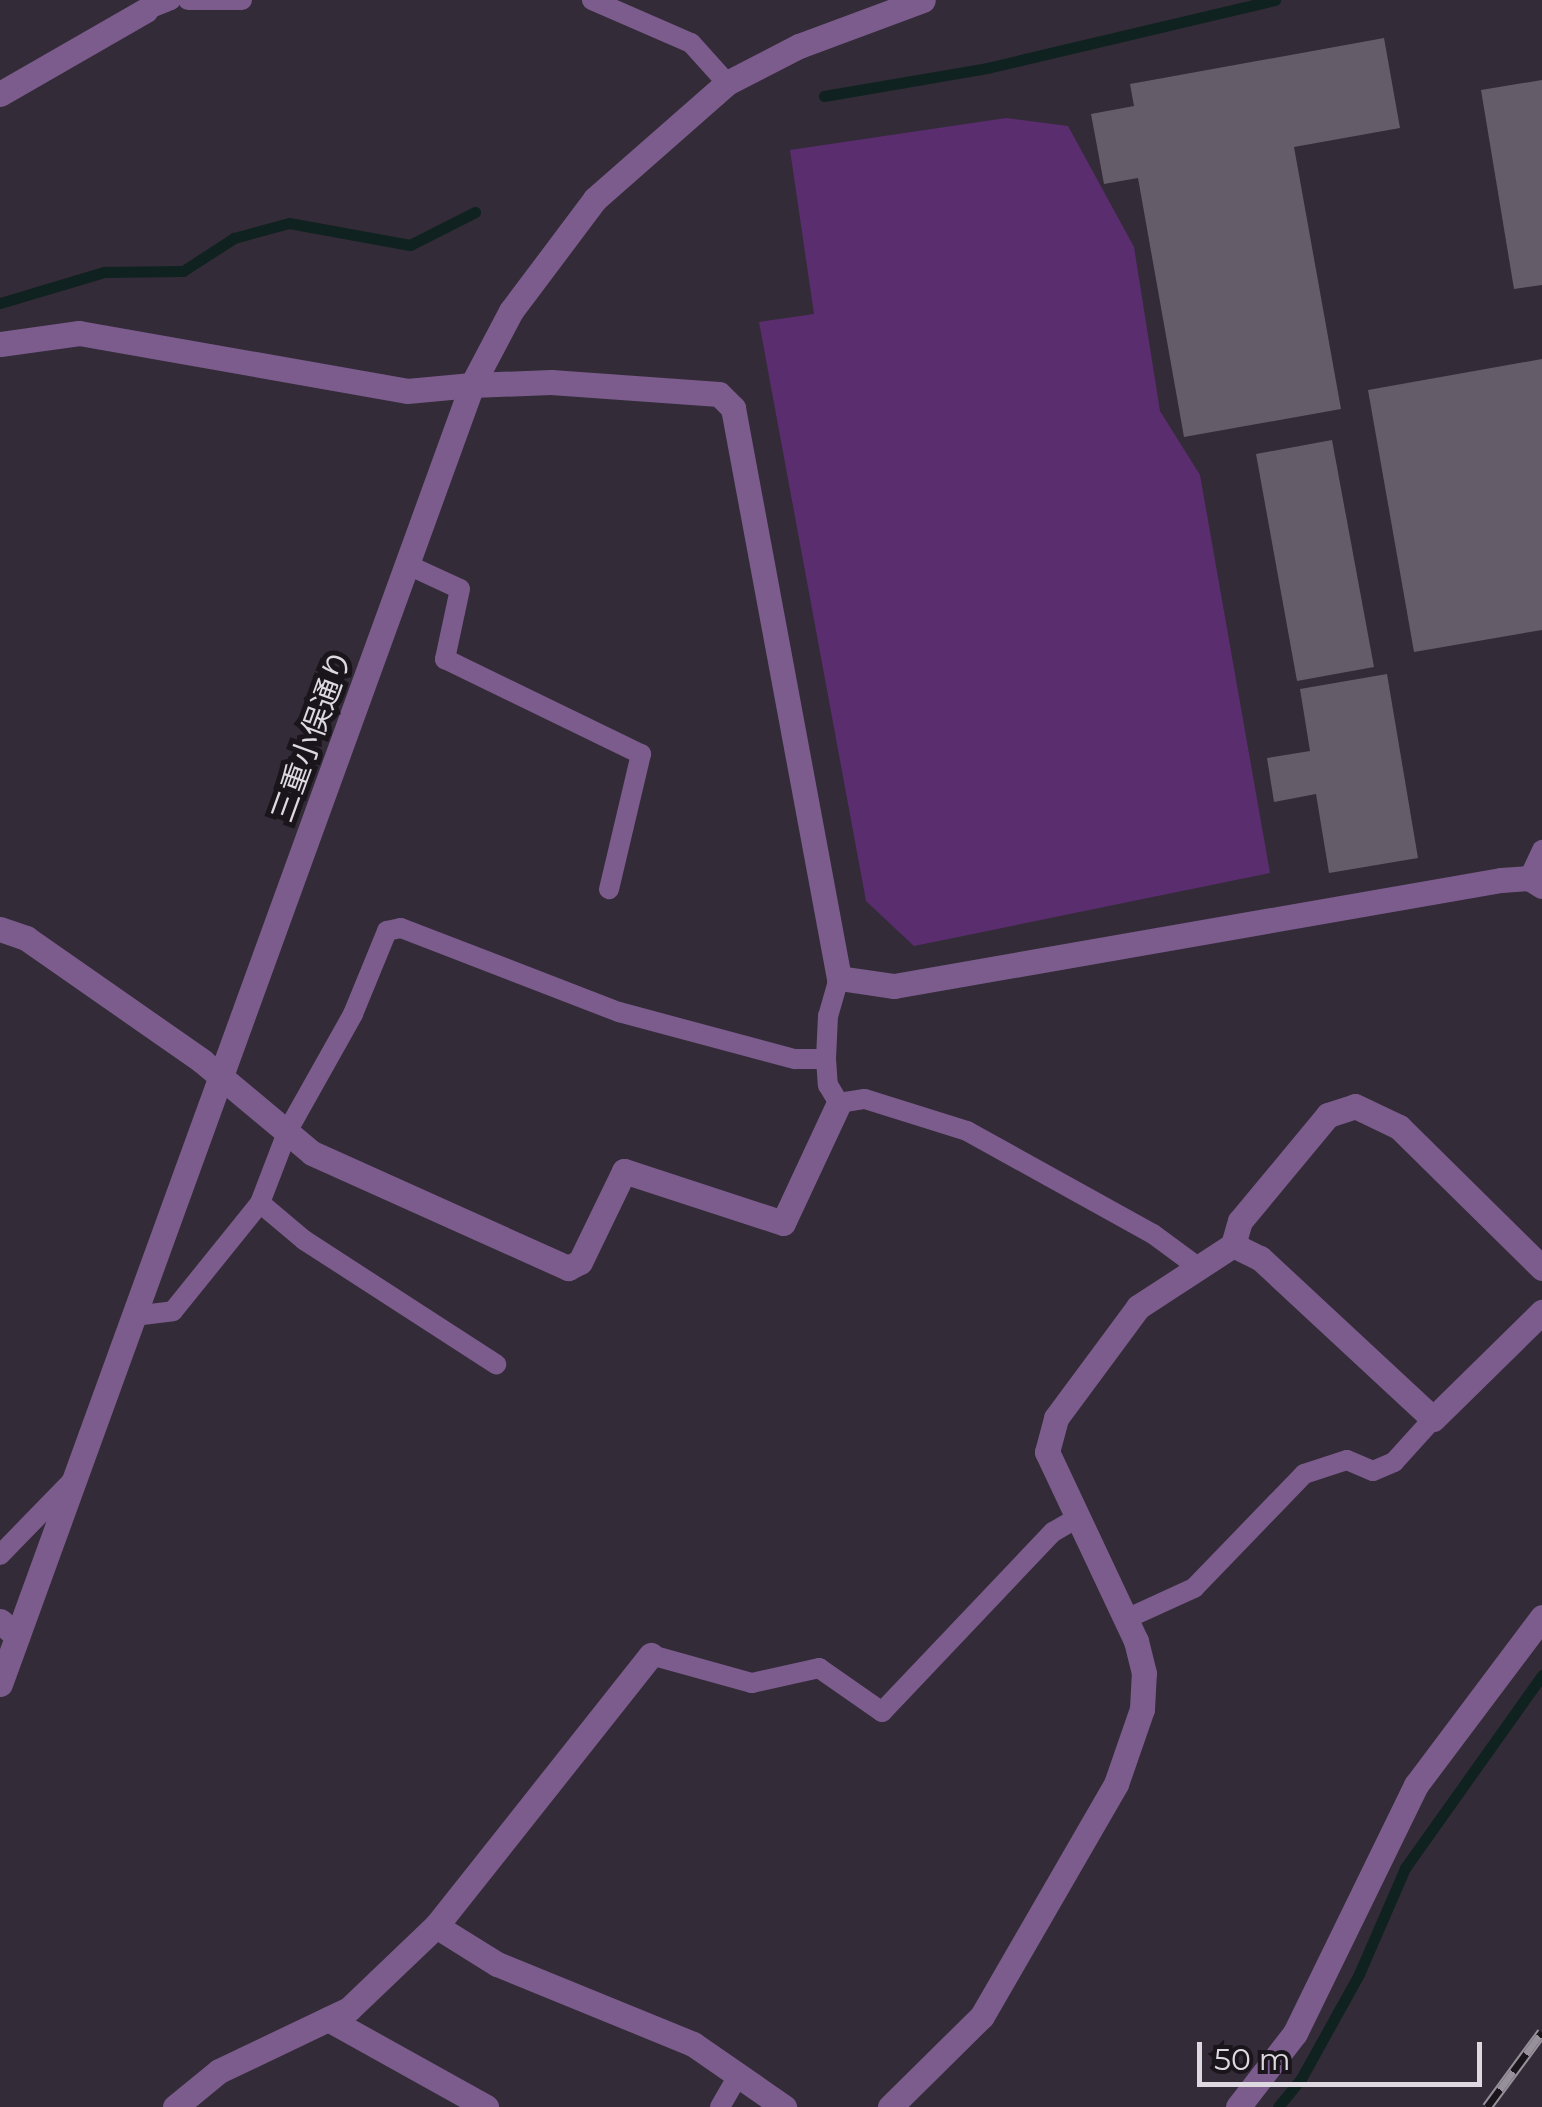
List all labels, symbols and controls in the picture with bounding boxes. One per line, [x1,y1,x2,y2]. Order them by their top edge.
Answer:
street label: 三重小俣通り [264,645,360,827]
scale bar [1202,2022,1487,2084]
text: 50 m [1214,2041,1291,2078]

